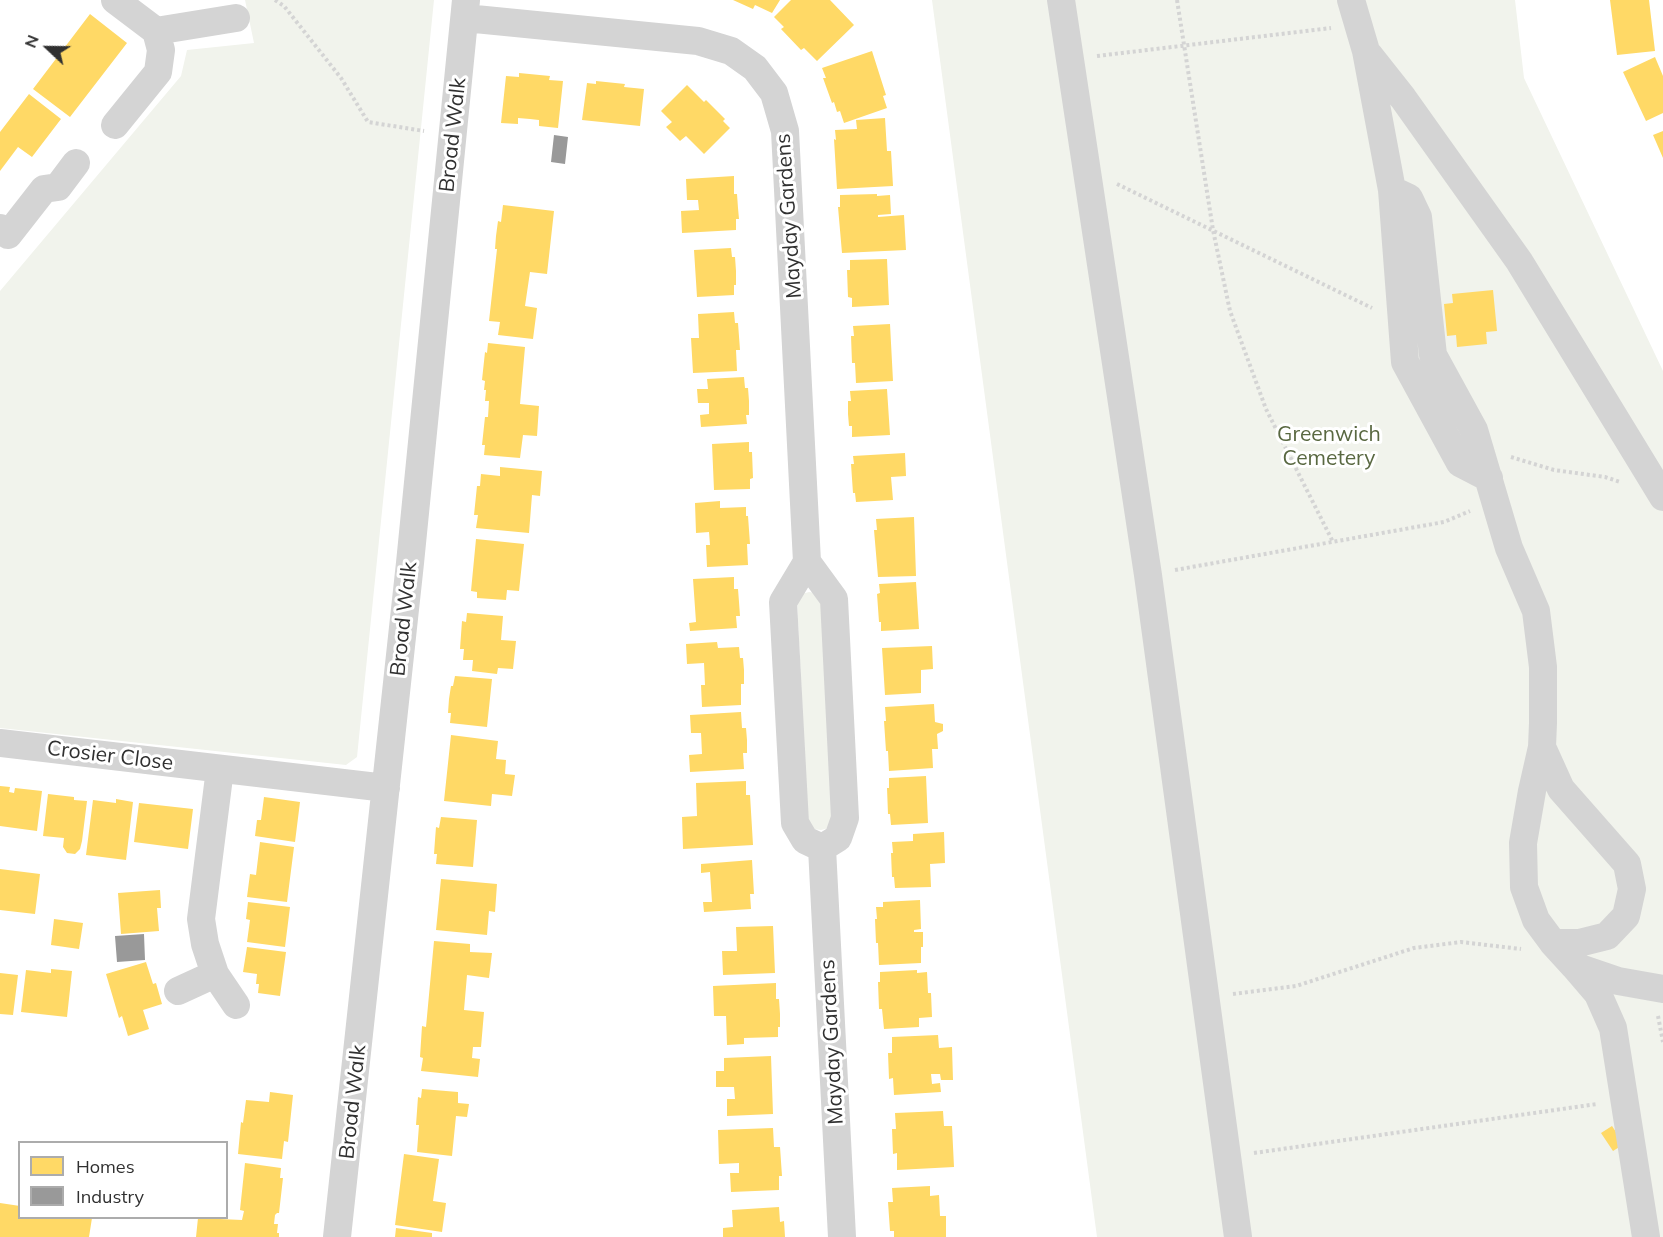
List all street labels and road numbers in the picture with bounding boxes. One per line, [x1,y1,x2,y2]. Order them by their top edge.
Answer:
street label: Broad Walk [434,76,472,194]
street label: Mayday Gardens [771,133,807,299]
street label: Broad Walk [385,560,423,678]
street label: Crosier Close [45,736,175,776]
street label: Mayday Gardens [815,959,849,1125]
street label: Broad Walk [334,1043,372,1161]

